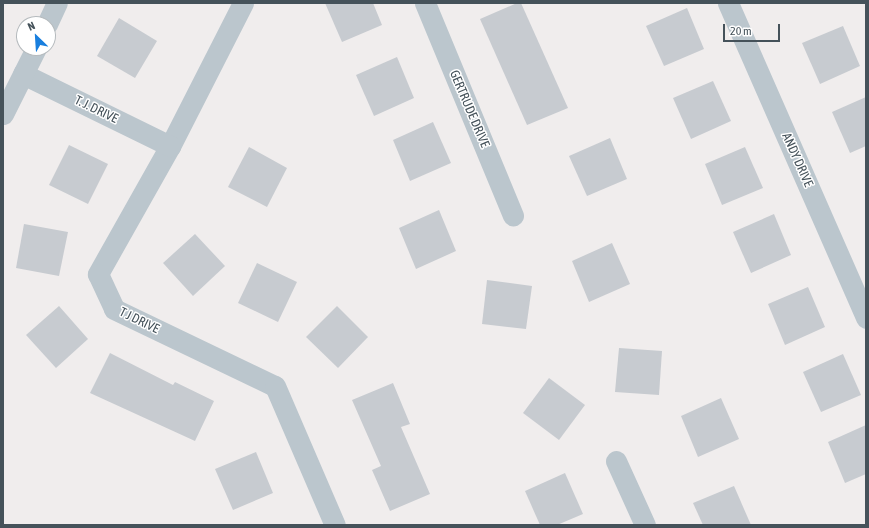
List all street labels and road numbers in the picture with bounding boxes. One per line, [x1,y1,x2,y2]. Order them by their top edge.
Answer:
street label: GERTRUDE DRIVE [446,68,492,150]
street label: T. J. DRIVE [72,93,120,127]
street label: ANDY DRIVE [778,131,816,189]
street label: T J DRIVE [117,305,161,337]

